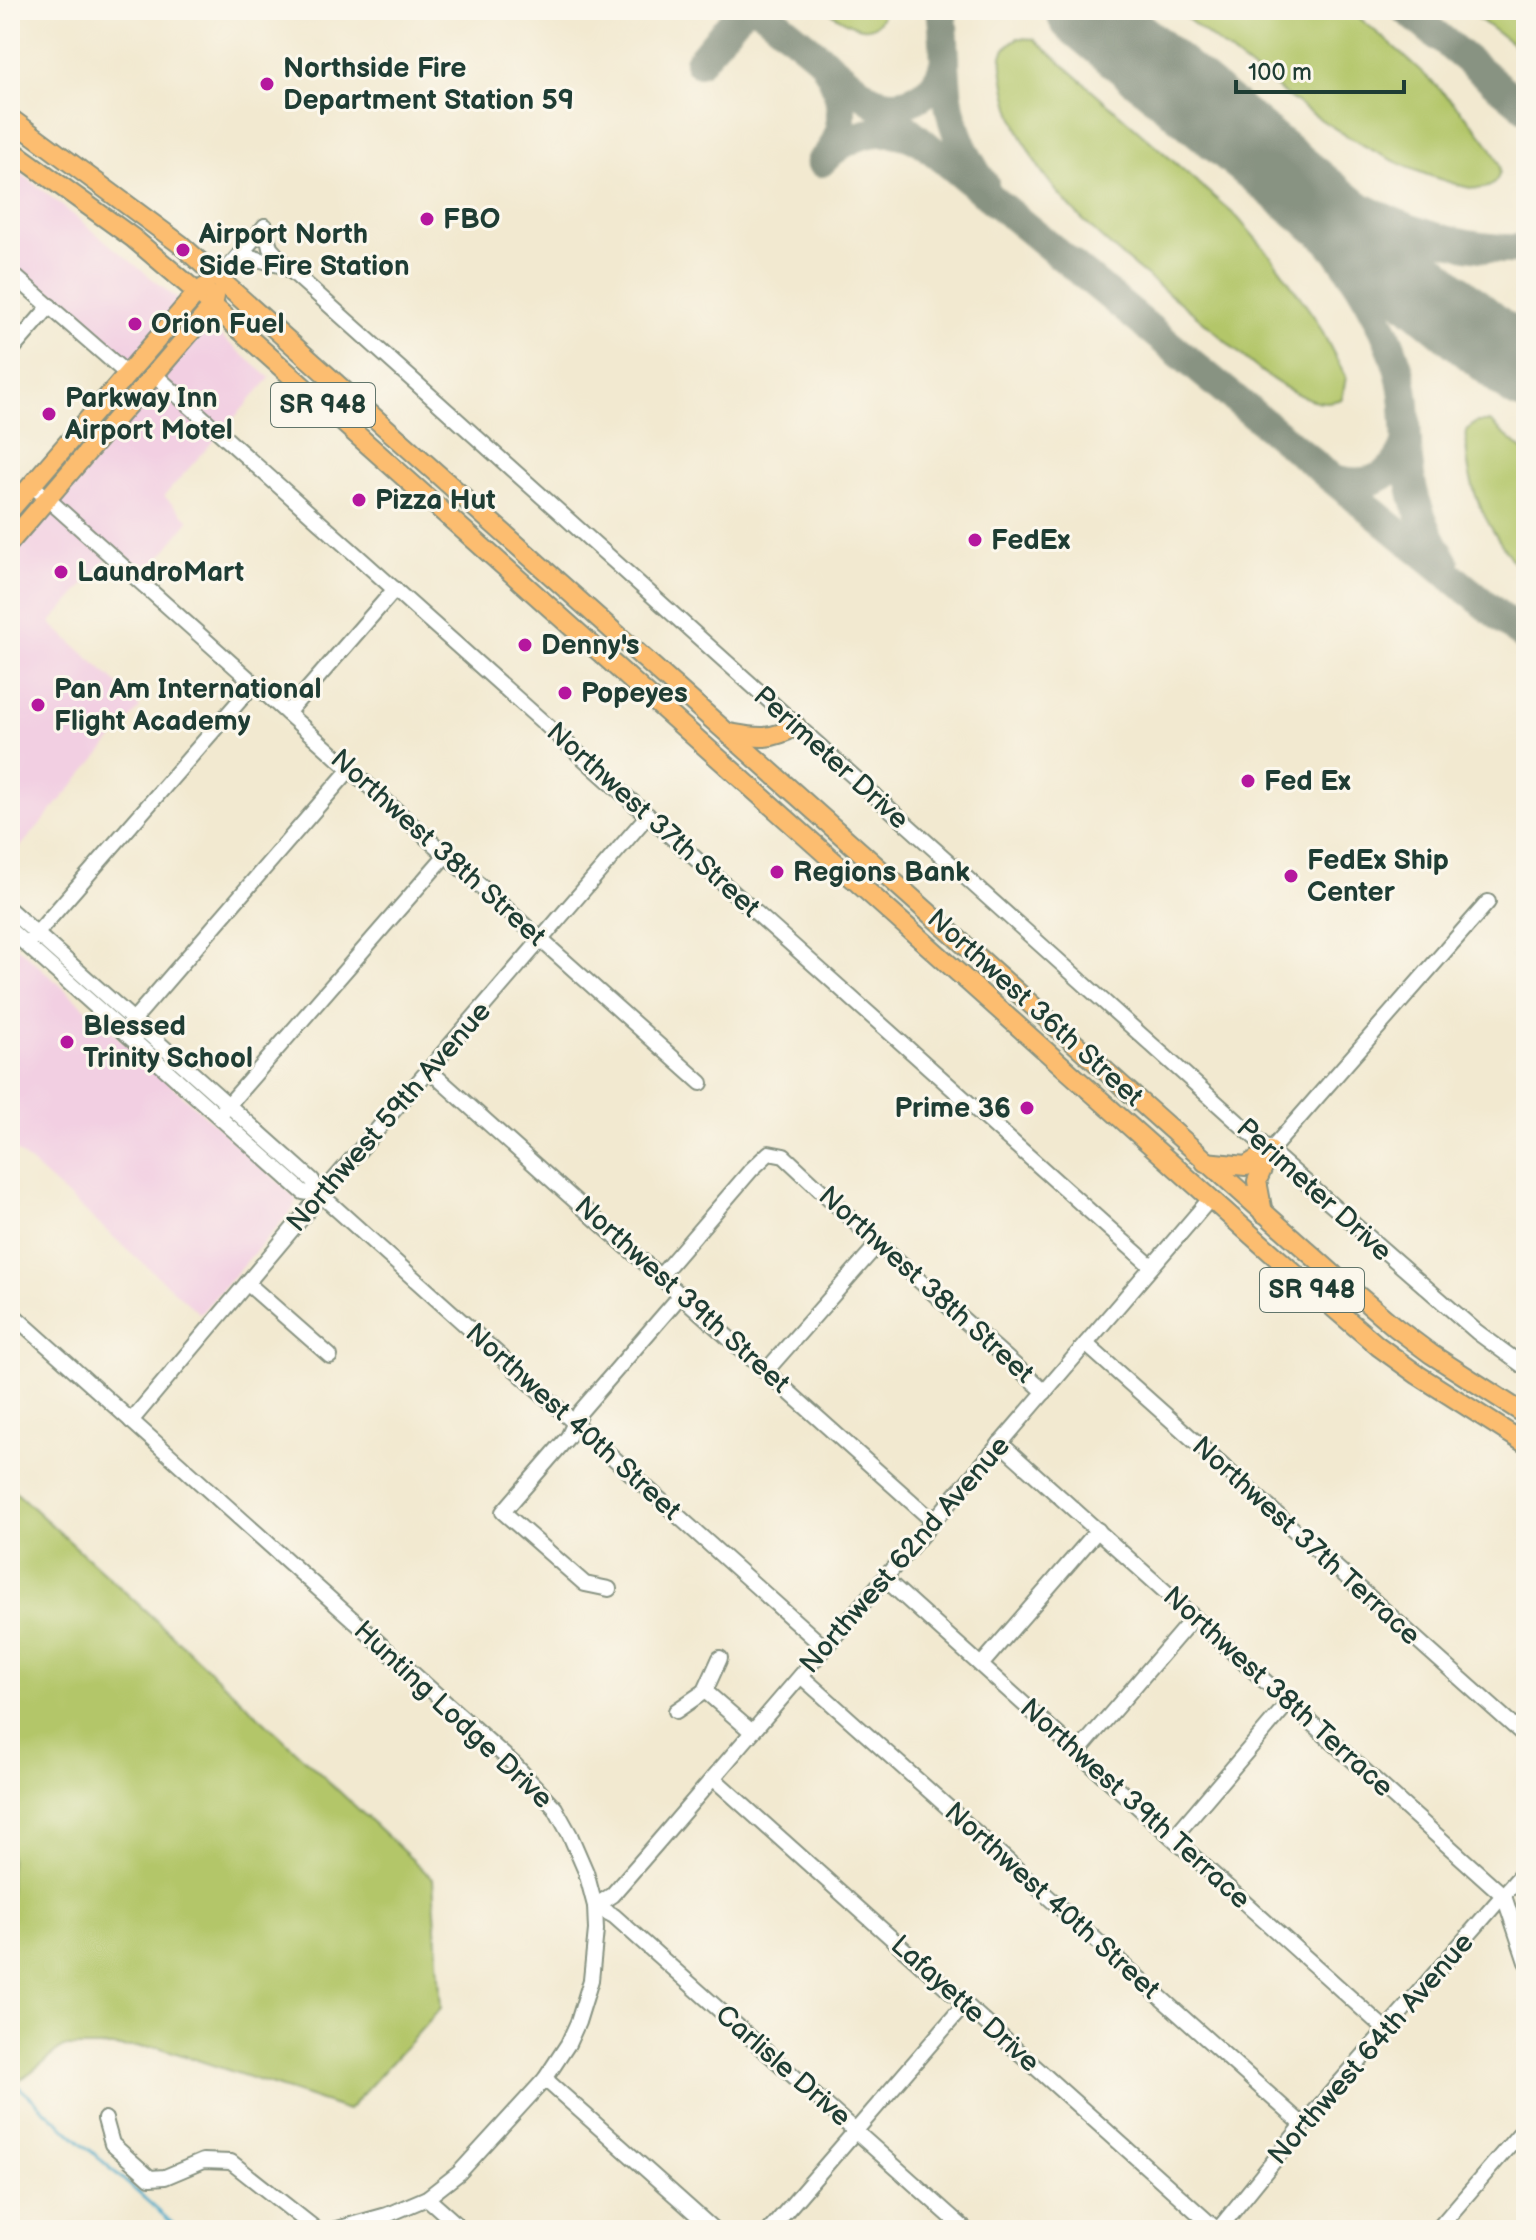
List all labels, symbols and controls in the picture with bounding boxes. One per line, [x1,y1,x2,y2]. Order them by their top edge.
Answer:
scale bar [1236,44,1404,94]
place label: Northside Fire Department Station 59 [283,52,574,117]
text: 100 m [1248,58,1312,87]
marker: Northside Fire Department Station 59 [258,75,276,93]
place label: FBO [443,203,500,236]
marker: FBO [418,210,436,228]
place label: Airport North Side Fire Station [198,218,410,283]
marker: Airport North Side Fire Station [174,241,192,259]
place label: Orion Fuel [151,308,284,341]
marker: Orion Fuel [126,315,144,333]
place label: Parkway Inn Airport Motel [64,382,233,447]
road number: SR 948 [271,383,375,427]
marker: Parkway Inn Airport Motel [40,405,58,423]
place label: Pizza Hut [375,484,496,517]
marker: Pizza Hut [350,491,368,509]
place label: FedEx [991,524,1071,557]
marker: FedEx [966,531,984,549]
place label: LaundroMart [77,556,244,589]
marker: LaundroMart [52,563,70,581]
place label: Denny's [541,629,640,662]
marker: Denny's [516,636,534,654]
place label: Pan Am International Flight Academy [54,673,322,738]
place label: Popeyes [581,677,688,710]
street label: Perimeter Drive [747,680,915,836]
marker: Popeyes [556,684,574,702]
marker: Pan Am International Flight Academy [29,696,47,714]
street label: Northwest 37th Street [540,716,767,925]
street label: Northwest 38th Street [324,743,553,954]
place label: Fed Ex [1264,765,1351,798]
marker: Fed Ex [1239,772,1257,790]
place label: FedEx Ship Center [1307,844,1449,909]
place label: Regions Bank [793,856,970,889]
marker: Regions Bank [768,863,786,881]
marker: FedEx Ship Center [1282,867,1300,885]
street label: Northwest 36th Street [920,902,1150,1114]
street label: Northwest 59th Avenue [280,995,498,1239]
place label: Blessed Trinity School [83,1010,253,1075]
marker: Blessed Trinity School [58,1033,76,1051]
place label: Prime 36 [895,1092,1011,1125]
marker: Prime 36 [1018,1099,1036,1117]
street label: Perimeter Drive [1230,1112,1398,1268]
street label: Northwest 38th Street [812,1180,1041,1391]
street label: Northwest 39th Street [568,1190,797,1400]
road number: SR 948 [1260,1268,1364,1312]
street label: Northwest 40th Street [459,1317,688,1528]
street label: Northwest 62nd Avenue [793,1430,1017,1680]
street label: Northwest 37th Terrace [1185,1430,1427,1652]
street label: Northwest 38th Terrace [1156,1580,1400,1804]
street label: Hunting Lodge Drive [347,1614,559,1816]
street label: Northwest 39th Terrace [1013,1692,1257,1916]
street label: Northwest 40th Street [938,1796,1167,2007]
street label: Northwest 64th Avenue [1261,1926,1481,2172]
street label: Lafayette Drive [884,1929,1046,2079]
street label: Carlisle Drive [709,1998,857,2134]

